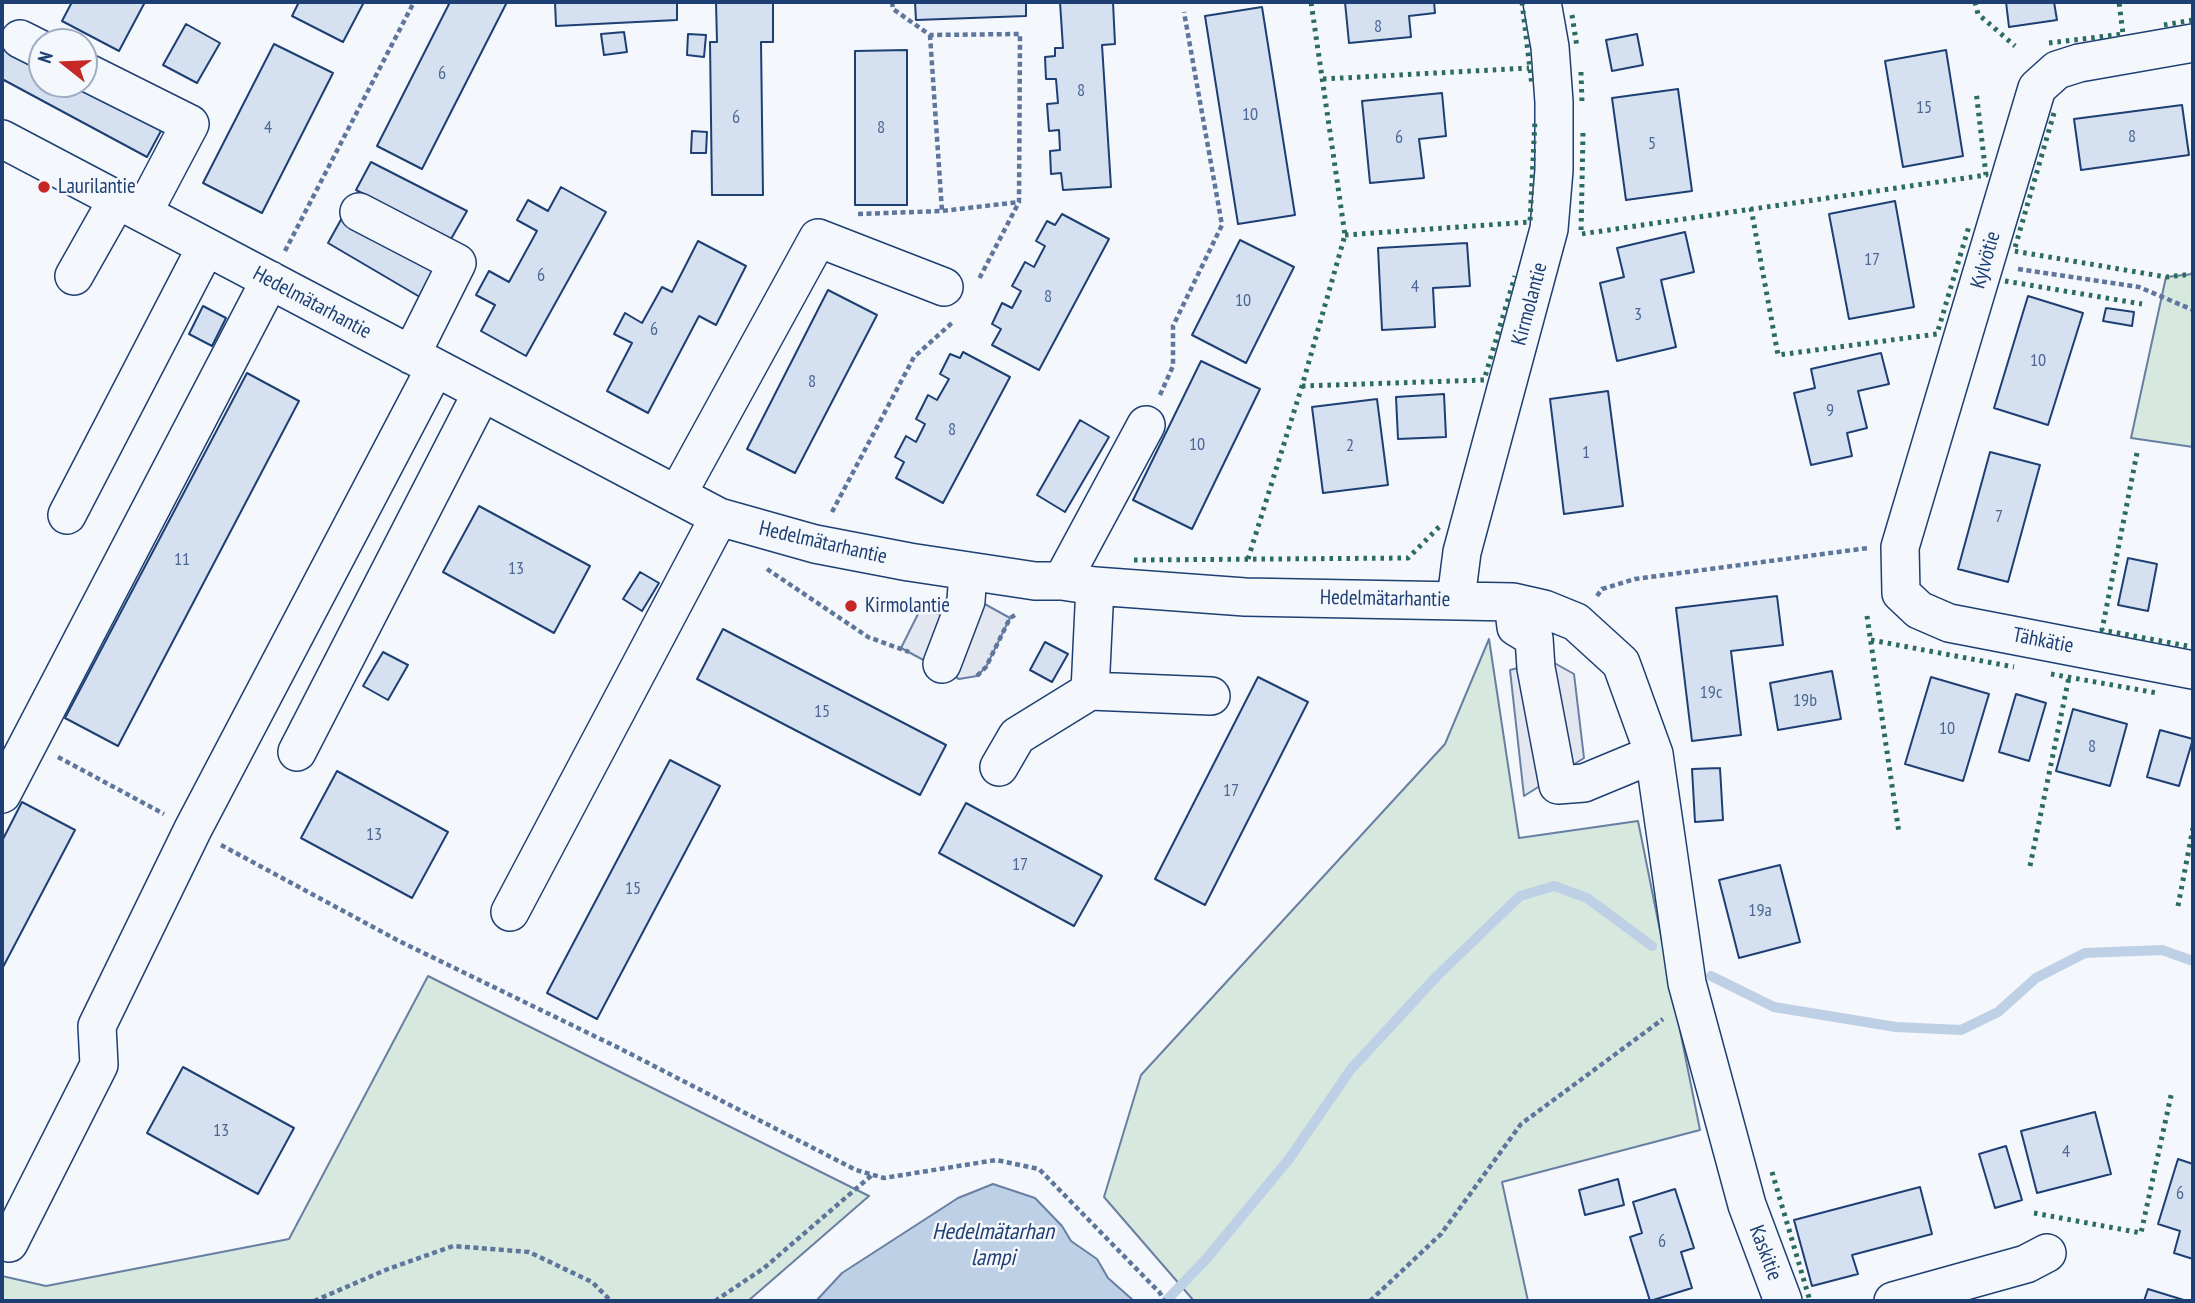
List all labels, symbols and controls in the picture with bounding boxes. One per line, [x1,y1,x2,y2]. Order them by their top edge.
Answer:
house number: 8 [1374,16,1382,38]
north arrow [28,28,98,98]
text: N [32,49,58,66]
house number: 6 [438,63,446,85]
house number: 8 [1077,80,1085,102]
house number: 15 [1916,97,1932,119]
house number: 10 [1242,104,1258,126]
house number: 6 [732,107,740,129]
house number: 4 [264,117,272,139]
house number: 8 [877,117,885,139]
house number: 8 [2128,126,2136,148]
house number: 6 [1395,127,1403,149]
house number: 5 [1648,133,1656,155]
place label: Laurilantie [58,174,136,200]
marker: Laurilantie [36,179,52,195]
street label: Kylvötie [1966,228,2006,292]
house number: 17 [1864,249,1880,271]
street label: Kirmolantie [1507,260,1553,348]
street label: Hedelmätarhantie [248,261,376,345]
house number: 6 [537,265,545,287]
house number: 4 [1411,276,1419,298]
house number: 8 [1044,286,1052,308]
house number: 10 [1235,290,1251,312]
house number: 3 [1634,304,1642,326]
house number: 6 [650,319,658,341]
house number: 10 [2030,350,2046,372]
house number: 8 [808,371,816,393]
house number: 9 [1826,400,1834,422]
house number: 8 [948,419,956,441]
house number: 10 [1189,434,1205,456]
house number: 2 [1346,435,1354,457]
house number: 1 [1582,442,1590,464]
house number: 7 [1995,506,2003,528]
street label: Hedelmätarhantie [757,516,889,570]
house number: 11 [174,549,190,571]
house number: 13 [508,558,524,580]
street label: Hedelmätarhantie [1320,585,1450,613]
place label: Kirmolantie [865,593,950,619]
marker: Kirmolantie [843,598,859,614]
street label: Tähkätie [2010,623,2076,659]
house number: 19c [1700,682,1722,704]
house number: 19b [1793,690,1817,712]
house number: 15 [814,701,830,723]
house number: 10 [1939,718,1955,740]
house number: 8 [2088,736,2096,758]
house number: 17 [1223,780,1239,802]
house number: 13 [366,824,382,846]
house number: 17 [1012,854,1028,876]
house number: 15 [625,878,641,900]
house number: 19a [1748,900,1772,922]
house number: 13 [213,1120,229,1142]
house number: 4 [2062,1141,2070,1163]
house number: 6 [2176,1183,2184,1205]
water label: Hedelmätarhan lampi [932,1218,1054,1272]
street label: Kaskitie [1743,1222,1787,1284]
house number: 6 [1658,1231,1666,1253]

